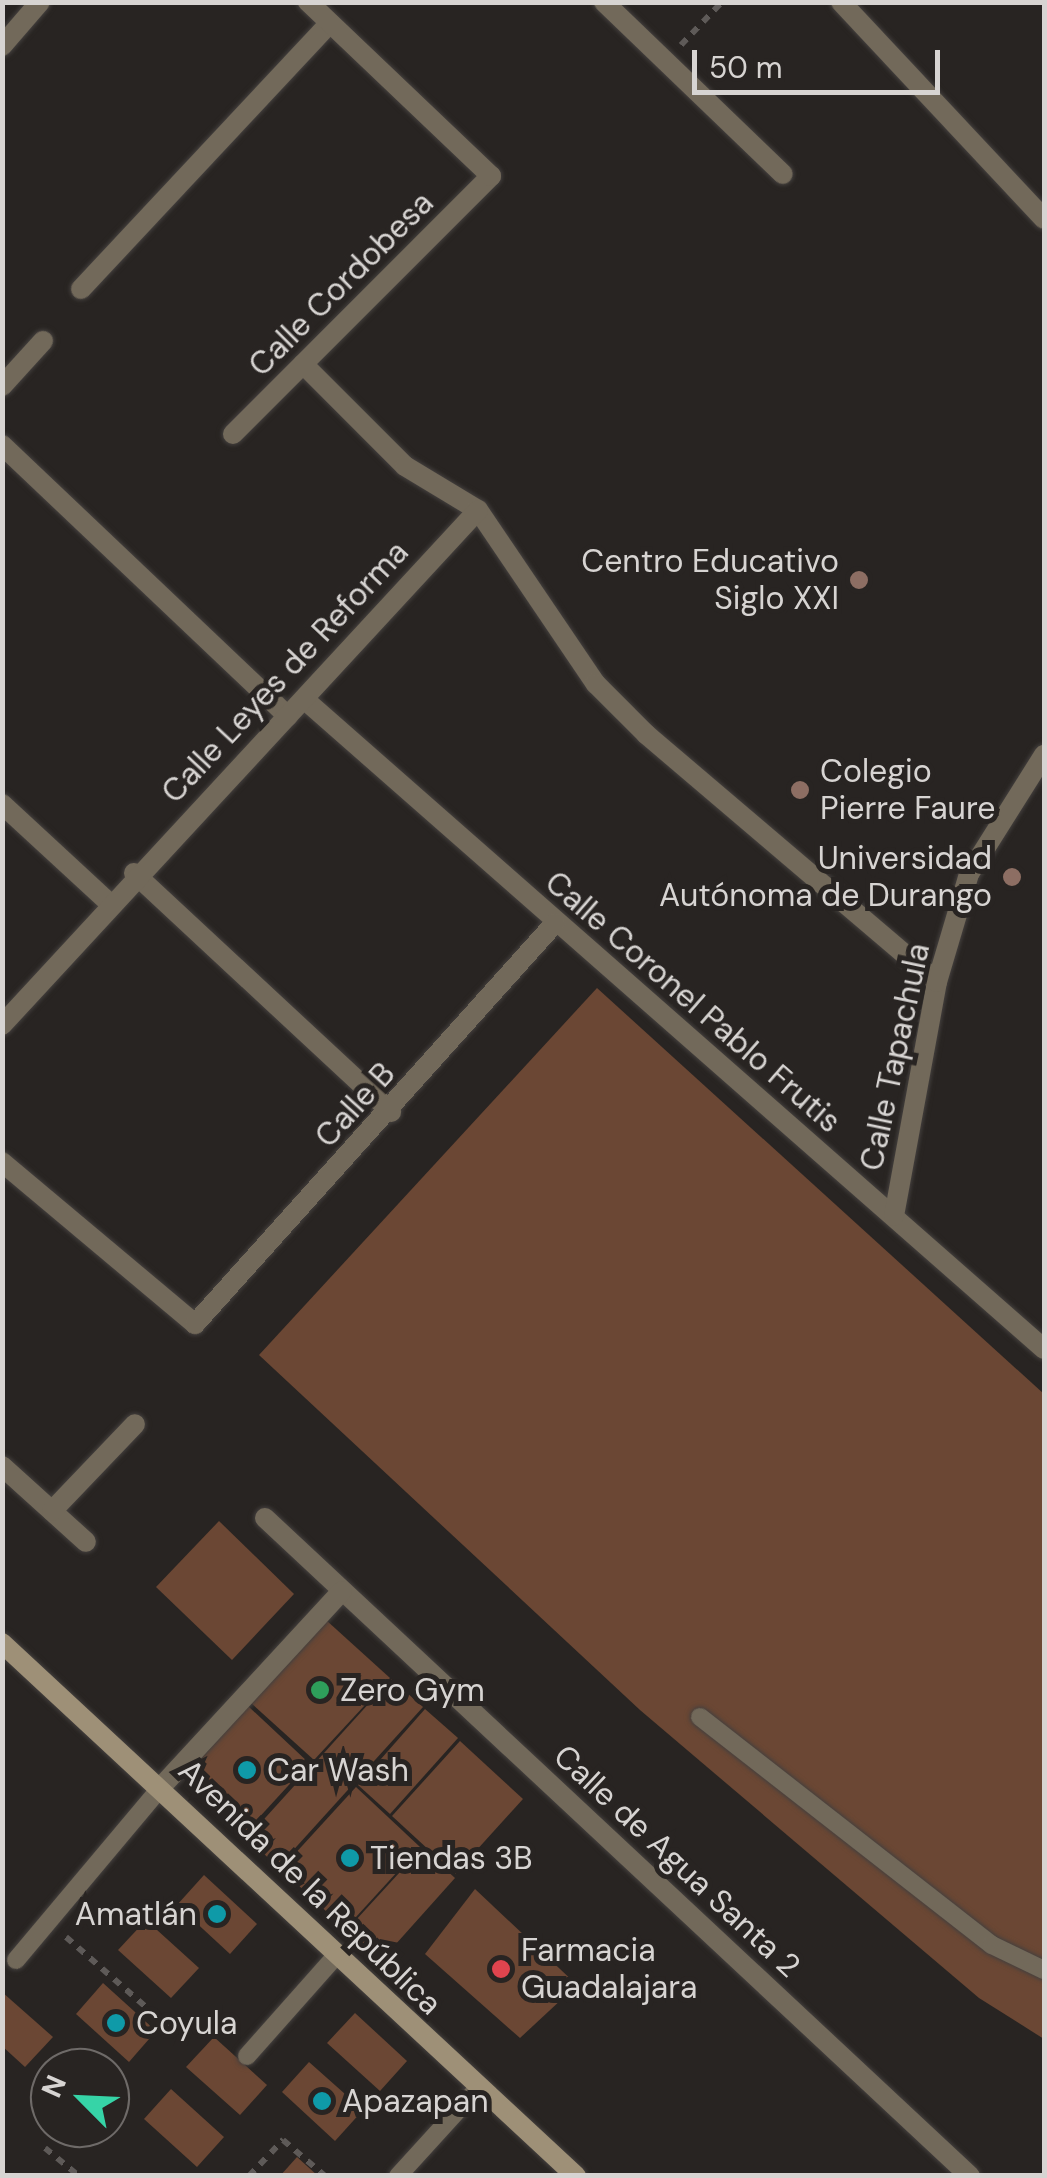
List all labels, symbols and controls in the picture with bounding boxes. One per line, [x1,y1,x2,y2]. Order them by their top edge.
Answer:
scale bar [697,30,944,92]
text: 50 m [709,48,783,87]
street label: Calle Cordobesa [241,184,441,384]
street label: Calle Leyes de Reforma [154,533,416,811]
place label: Centro Educativo Siglo XXI [581,543,839,618]
marker: Centro Educativo Siglo XXI [848,569,870,591]
place label: Colegio Pierre Faure [820,753,995,828]
marker: Colegio Pierre Faure [789,779,811,801]
place label: Universidad Autónoma de Durango [659,840,992,915]
street label: Calle Coronel Pablo Frutis [537,863,849,1141]
marker: Universidad Autónoma de Durango [1001,866,1023,888]
street label: Calle Tapachula [852,940,938,1174]
street label: Calle B [307,1055,403,1155]
place label: Zero Gym [340,1671,485,1709]
marker: Zero Gym [309,1679,331,1701]
street label: Calle de Agua Santa 2 [546,1737,808,1985]
street label: Avenida de la República [170,1751,450,2023]
place label: Car Wash [267,1751,409,1789]
marker: Car Wash [236,1759,258,1781]
place label: Tiendas 3B [370,1839,532,1877]
marker: Tiendas 3B [339,1847,361,1869]
place label: Amatlán [75,1895,197,1933]
marker: Amatlán [206,1903,228,1925]
place label: Farmacia Guadalajara [521,1932,697,2007]
marker: Farmacia Guadalajara [490,1958,512,1980]
place label: Coyula [136,2004,237,2042]
marker: Coyula [105,2012,127,2034]
north arrow [30,2048,130,2148]
text: N [33,2070,75,2103]
place label: Apazapan [342,2082,489,2120]
marker: Apazapan [311,2090,333,2112]

